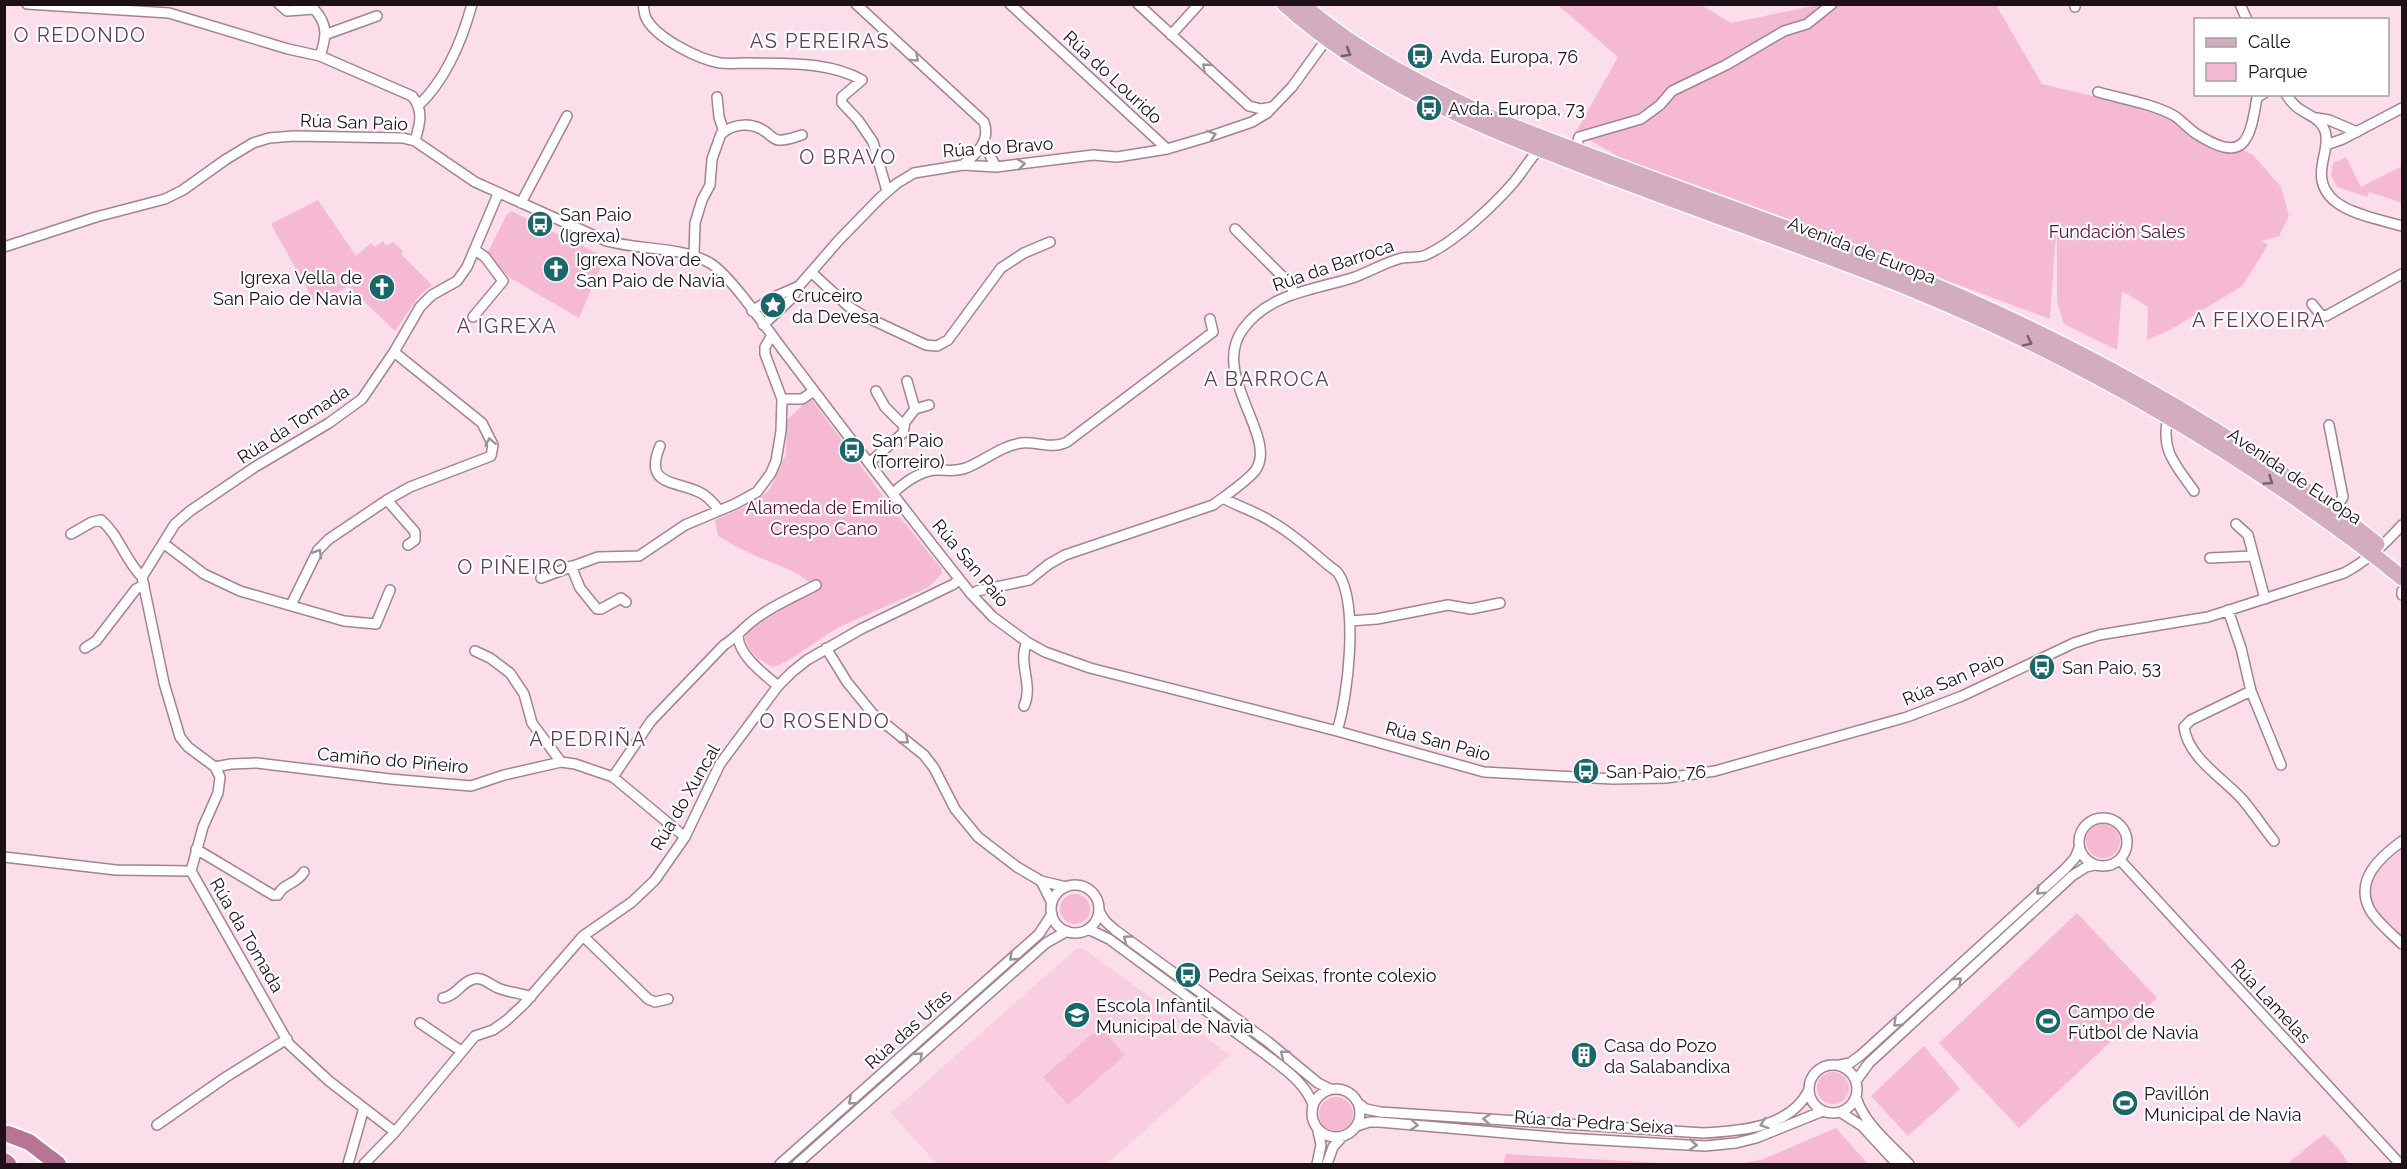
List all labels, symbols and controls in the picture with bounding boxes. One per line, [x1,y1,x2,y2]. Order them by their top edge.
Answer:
legend [2194,18,2389,96]
district label: O REDONDO [14,23,146,47]
street label: Rúa do Lourido [1059,26,1167,128]
district label: AS PEREIRAS [750,29,890,53]
text: Calle [2248,31,2291,52]
bus stop icon: Avda. Europa, 76 [1405,41,1435,71]
one-way arrow [1341,45,1351,57]
place label: Avda. Europa, 76 [1440,46,1578,67]
one-way arrow [908,51,919,62]
text: Parque [2248,61,2308,82]
one-way arrow [1202,63,1213,74]
bus stop icon: Avda. Europa, 73 [1414,93,1444,123]
place label: Avda. Europa, 73 [1448,98,1585,119]
street label: Rúa San Paio [300,110,409,134]
one-way arrow [1207,130,1217,143]
street label: Rúa do Bravo [942,133,1054,161]
district label: O BRAVO [799,145,897,169]
one-way arrow [1016,158,1025,170]
place label: San Paio (Igrexa) [560,204,632,246]
bus stop icon: San Paio (Igrexa) [525,209,555,239]
street label: Avenida de Europa [1785,212,1939,288]
park label: Fundación Sales [2049,221,2186,242]
street label: Rúa da Barroca [1270,234,1396,296]
place label: Igrexa Nova de San Paio de Navia [576,249,725,291]
church icon: Igrexa Nova de San Paio de Navia [541,254,571,284]
place label: Igrexa Vella de San Paio de Navia [213,267,362,309]
church icon: Igrexa Vella de San Paio de Navia [367,272,397,302]
place label: Cruceiro da Devesa [792,285,879,327]
place icon: Cruceiro da Devesa [758,290,788,320]
district label: A FEIXOEIRA [2192,308,2326,332]
district label: A IGREXA [457,314,557,338]
one-way arrow [2021,335,2032,346]
district label: A BARROCA [1204,367,1330,391]
street label: Rúa da Tomada [233,380,353,468]
street label: Avenida de Europa [2224,423,2366,529]
place label: San Paio (Torreiro) [872,430,945,472]
bus stop icon: San Paio (Torreiro) [837,435,867,465]
one-way arrow [484,437,497,447]
one-way arrow [2263,474,2274,485]
park label: Alameda de Emilio Crespo Cano [746,497,903,539]
street label: Rúa San Paio [928,515,1014,611]
one-way arrow [310,549,322,559]
district label: O PIÑEIRO [457,555,569,579]
street label: Rúa San Paio [1899,648,2007,710]
bus stop icon: San Paio, 53 [2027,652,2057,682]
place label: San Paio, 53 [2062,657,2161,678]
district label: O ROSENDO [760,709,890,733]
street label: Rúa San Paio [1383,717,1493,765]
district label: A PEDRIÑA [529,727,647,751]
one-way arrow [898,732,909,743]
street label: Rúa do Xuncal [646,740,724,854]
street label: Camiño do Piñeiro [316,743,470,777]
bus stop icon: San Paio, 76 [1571,756,1601,786]
place label: San Paio, 76 [1606,761,1706,782]
street label: Rúa da Tomada [206,874,288,996]
one-way arrow [2037,884,2047,895]
one-way arrow [1122,935,1133,946]
one-way arrow [1009,950,1020,961]
street label: Rúa Lamelas [2227,955,2316,1048]
bus stop icon: Pedra Seixas, fronte colexio [1173,960,1203,990]
place label: Pedra Seixas, fronte colexio [1208,965,1437,986]
one-way arrow [1951,978,1962,989]
street label: Rúa das Ufas [861,985,956,1073]
place label: Escola Infantil Municipal de Navia [1096,995,1254,1037]
school or university icon: Escola Infantil Municipal de Navia [1062,1000,1092,1030]
place label: Campo de Fútbol de Navia [2068,1001,2199,1043]
sports icon: Campo de Fútbol de Navia [2033,1006,2063,1036]
one-way arrow [1893,1016,1904,1027]
place label: Casa do Pozo da Salabandixa [1604,1035,1730,1077]
building icon: Casa do Pozo da Salabandixa [1569,1040,1599,1070]
one-way arrow [1279,1051,1290,1062]
one-way arrow [912,1052,923,1063]
place label: Pavillón Municipal de Navia [2144,1083,2302,1125]
sports icon: Pavillón Municipal de Navia [2110,1088,2140,1118]
one-way arrow [848,1094,859,1105]
street label: Rúa da Pedra Seixa [1513,1106,1675,1138]
one-way arrow [1482,1113,1491,1126]
one-way arrow [1759,1116,1770,1129]
one-way arrow [1410,1118,1419,1131]
one-way arrow [1688,1138,1697,1151]

